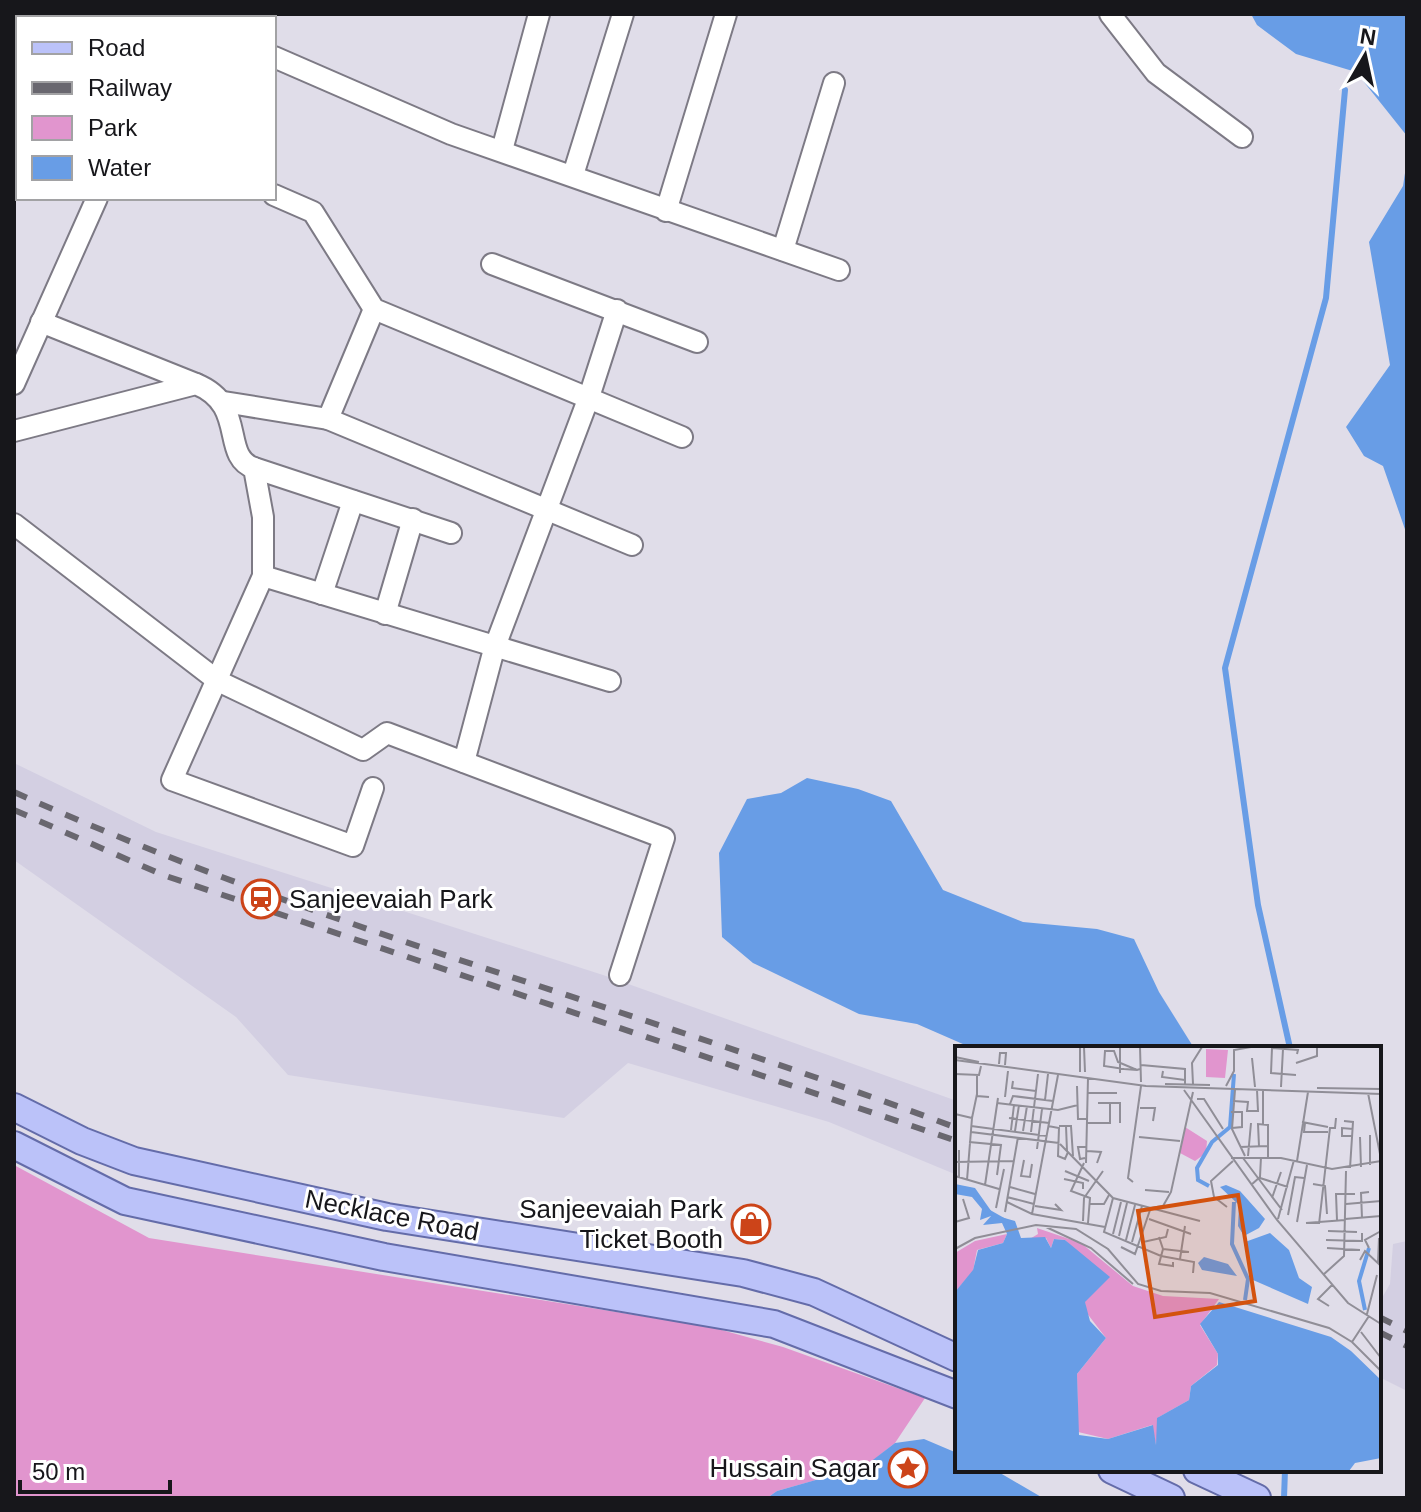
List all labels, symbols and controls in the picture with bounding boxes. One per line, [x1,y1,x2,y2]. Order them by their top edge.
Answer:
legend [16,16,276,200]
north arrow [1325,16,1405,96]
text: N [1358,23,1378,50]
text: Road [88,34,145,61]
text: Railway [88,74,172,101]
text: Park [88,114,138,141]
text: Water [88,154,151,181]
station icon: Sanjeevaiah Park [240,878,282,920]
place label: Sanjeevaiah Park [289,884,494,914]
inset map [955,1046,1381,1472]
street label: Necklace Road [303,1183,481,1247]
place label: Sanjeevaiah Park Ticket Booth [519,1194,724,1254]
shop icon: Sanjeevaiah Park Ticket Booth [730,1203,772,1245]
scale bar [20,1444,170,1494]
place icon: Hussain Sagar [887,1447,929,1489]
place label: Hussain Sagar [709,1453,880,1483]
text: 50 m [32,1458,85,1485]

